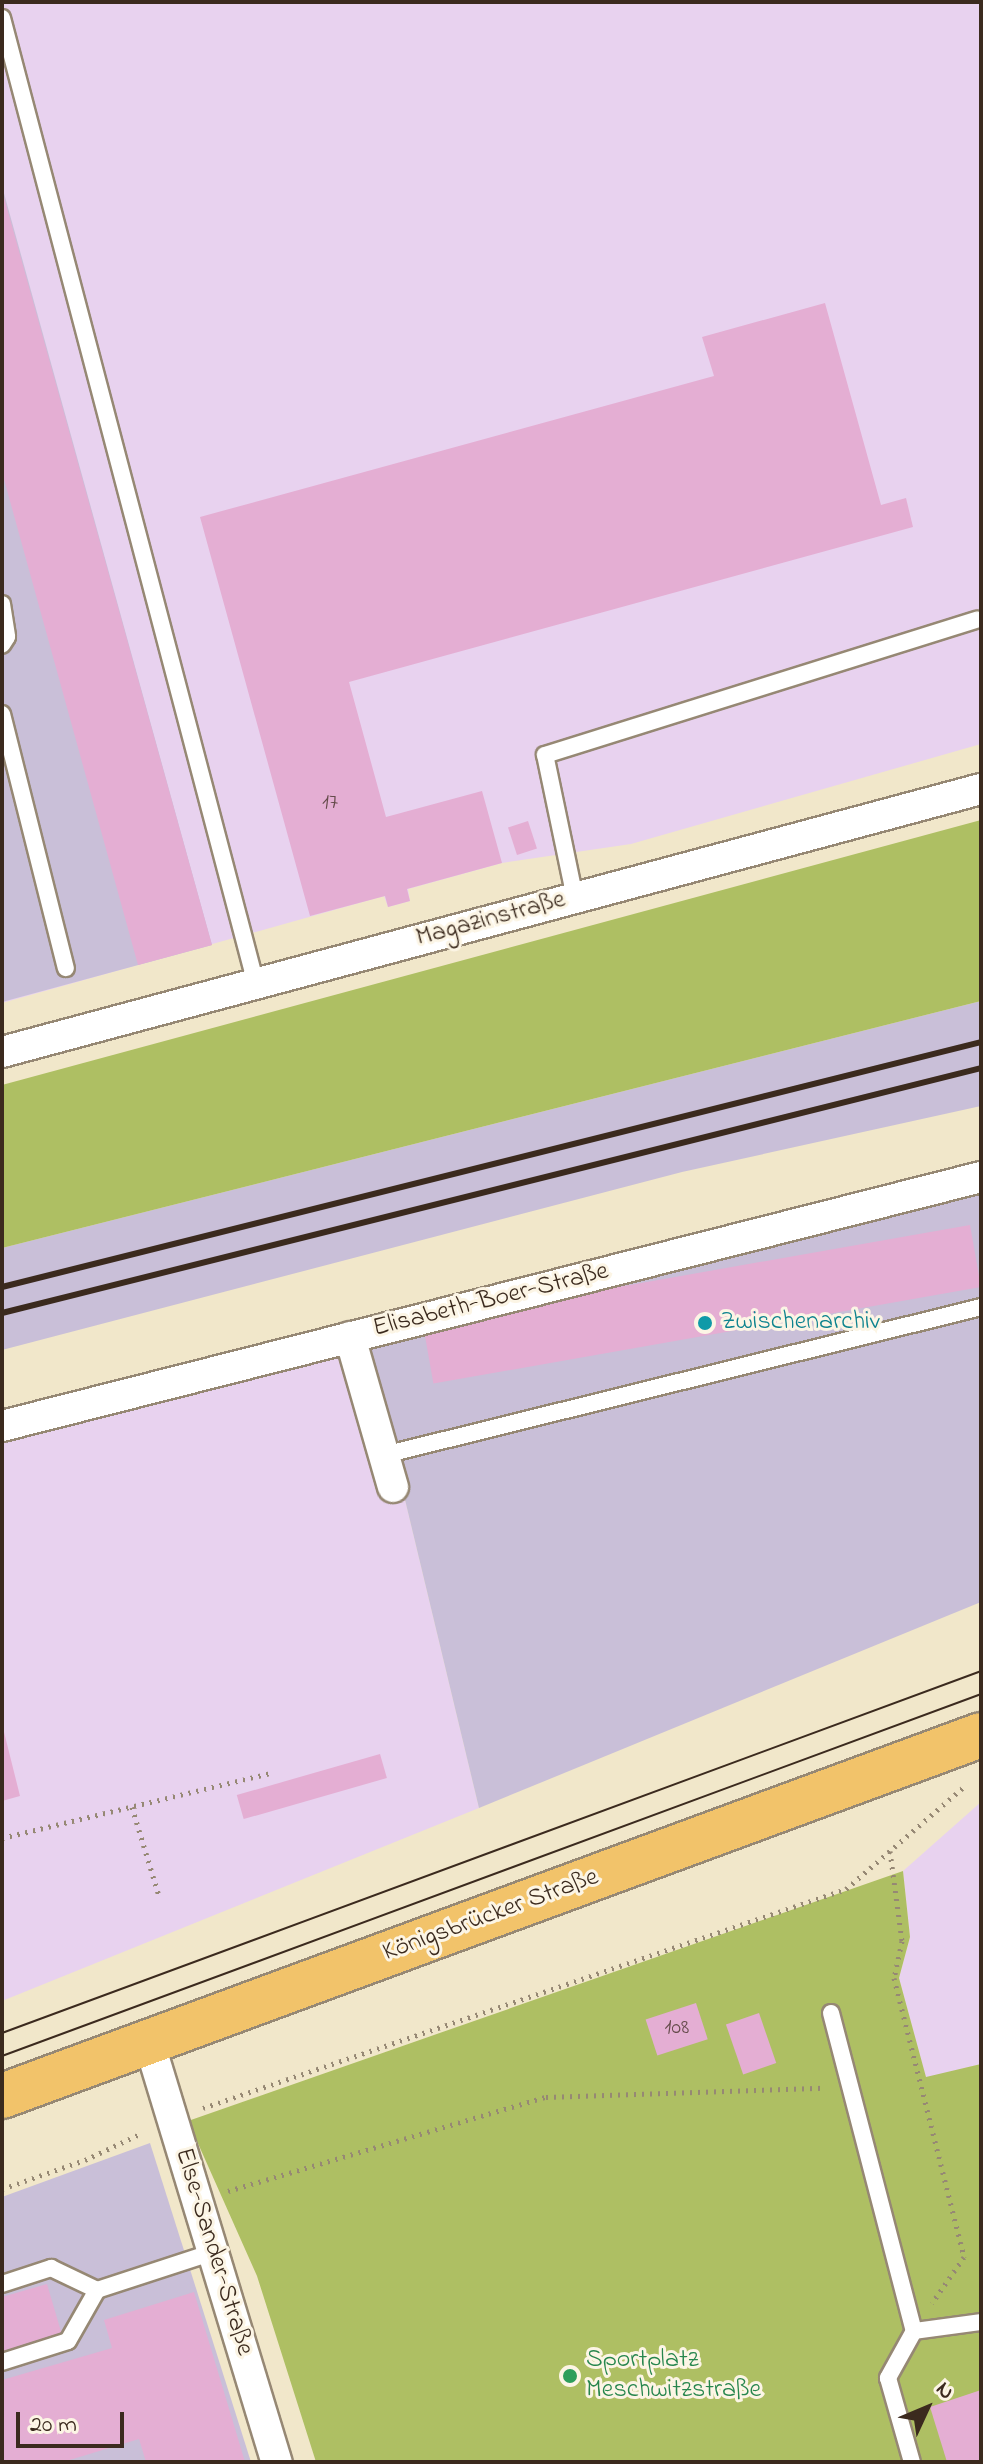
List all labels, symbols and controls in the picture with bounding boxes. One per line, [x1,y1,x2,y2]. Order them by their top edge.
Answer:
house number: 17 [322,791,338,817]
street label: Magazinstraße [413,885,569,955]
street label: Elisabeth-Boer-Straße [370,1257,612,1345]
place label: Zwischenarchiv [721,1307,880,1339]
marker: Zwischenarchiv [696,1314,714,1332]
street label: Königsbrücker Straße [379,1863,603,1969]
house number: 108 [665,2016,689,2042]
street label: Else-Sander-Straße [167,2145,259,2359]
place label: Sportplatz Meschwitzstraße [586,2345,761,2406]
marker: Sportplatz Meschwitzstraße [561,2367,579,2385]
north arrow [887,2368,967,2448]
text: N [928,2375,961,2408]
scale bar [20,2396,128,2446]
text: 20 m [30,2408,77,2443]

